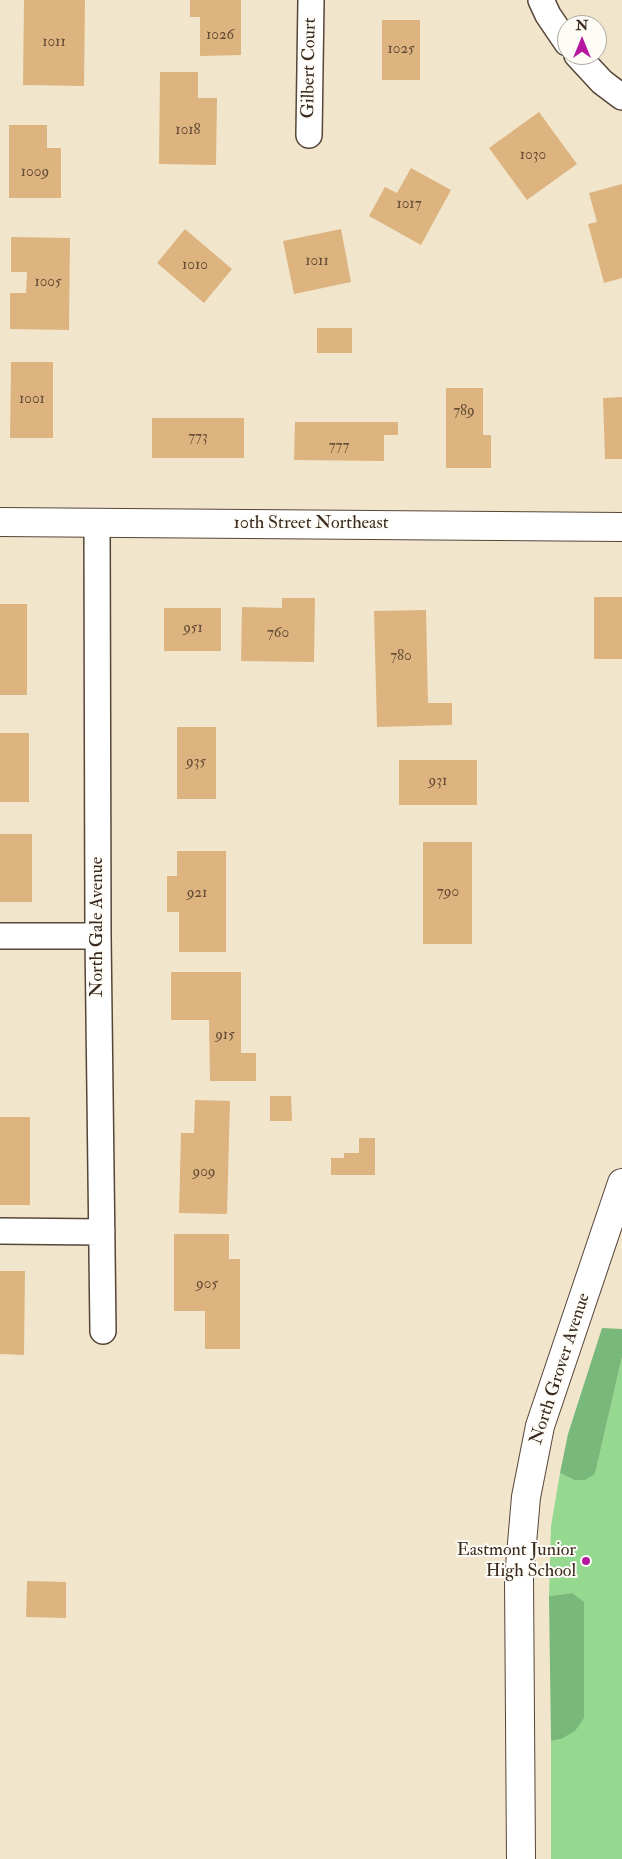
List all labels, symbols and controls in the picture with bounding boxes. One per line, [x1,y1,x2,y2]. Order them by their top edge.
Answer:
north arrow [557,15,607,65]
street label: Gilbert Court [298,17,322,119]
text: N [576,17,588,34]
house number: 1026 [206,27,234,45]
house number: 1011 [42,34,66,52]
house number: 1025 [387,41,415,59]
house number: 1018 [175,122,201,140]
house number: 1030 [520,147,546,165]
house number: 1009 [21,164,49,182]
house number: 1017 [396,196,422,214]
house number: 1011 [305,253,329,271]
house number: 1010 [182,257,208,275]
house number: 1005 [34,274,62,292]
house number: 1001 [19,391,45,409]
house number: 789 [453,403,475,421]
house number: 773 [188,429,208,447]
house number: 777 [329,438,349,456]
street label: 10th Street Northeast [233,513,389,535]
house number: 951 [183,620,203,638]
house number: 760 [267,625,289,643]
house number: 780 [390,648,412,666]
house number: 935 [186,754,206,772]
house number: 931 [429,773,447,791]
street label: North Gale Avenue [87,857,109,997]
house number: 790 [437,884,459,902]
house number: 921 [187,885,207,903]
house number: 915 [215,1027,235,1045]
house number: 909 [192,1164,216,1182]
house number: 905 [196,1276,218,1294]
street label: North Grover Avenue [526,1290,596,1448]
place label: Eastmont Junior High School [457,1540,576,1582]
marker: Eastmont Junior High School [580,1555,592,1567]

